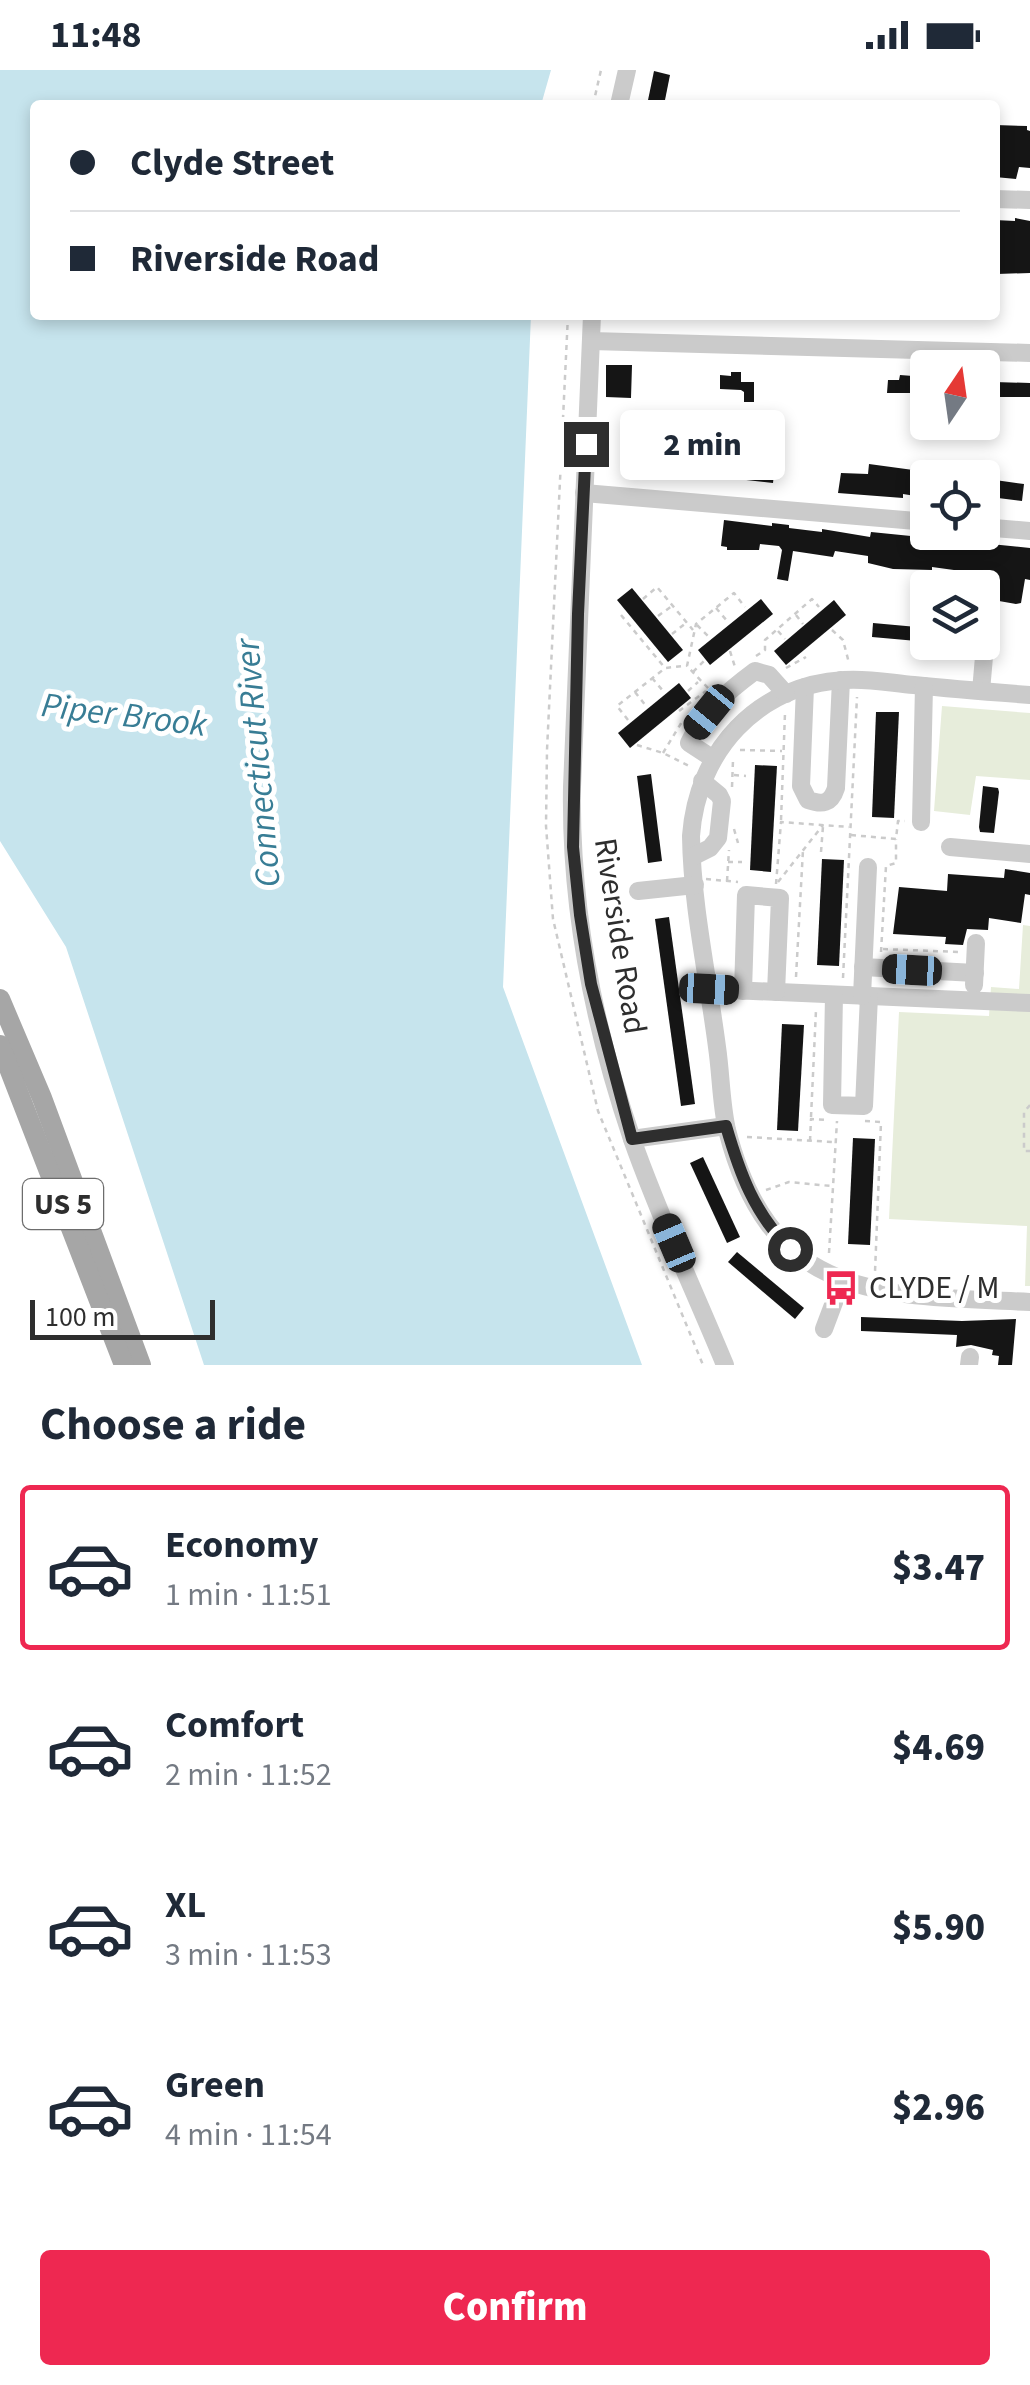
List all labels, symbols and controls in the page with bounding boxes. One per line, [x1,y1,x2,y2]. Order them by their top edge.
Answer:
text: 11:48 [50,8,142,62]
text: Clyde Street [130,136,334,190]
text: Riverside Road [130,232,380,286]
north arrow [910,350,1000,440]
map controls [910,350,1000,660]
callout: 2 min [621,409,786,479]
route end [564,422,609,467]
text: 2 min [663,422,742,468]
button: locate [910,460,1000,550]
button: layers [910,570,1000,660]
water label: Connecticut River [222,635,294,889]
car [678,679,740,745]
water label: Piper Brook [38,680,211,750]
street label: Riverside Road [582,835,658,1037]
car [881,953,943,987]
car [678,972,740,1006]
road number: US 5 [23,1179,103,1229]
car [648,1210,700,1276]
route start [768,1227,813,1272]
place label: CLYDE / M [869,1265,999,1311]
bus stop icon: CLYDE / M [822,1269,860,1307]
scale bar [30,1295,215,1340]
text: 100 m [45,1297,116,1337]
text: Choose a ride [40,1393,306,1457]
text: Economy [165,1518,318,1572]
icon: car [45,1523,135,1613]
text: $3.47 [892,1541,985,1595]
text: 1 min · 11:51 [165,1572,332,1618]
text: Comfort [165,1698,304,1752]
icon: car [45,1703,135,1793]
text: $4.69 [892,1721,985,1775]
text: 2 min · 11:52 [165,1752,332,1798]
text: XL [165,1878,206,1932]
icon: car [45,1883,135,1973]
text: $5.90 [892,1901,985,1955]
text: 3 min · 11:53 [165,1932,332,1978]
text: Green [165,2058,265,2112]
icon: car [45,2063,135,2153]
text: $2.96 [892,2081,985,2135]
text: 4 min · 11:54 [165,2112,332,2158]
button: Confirm [40,2250,990,2365]

